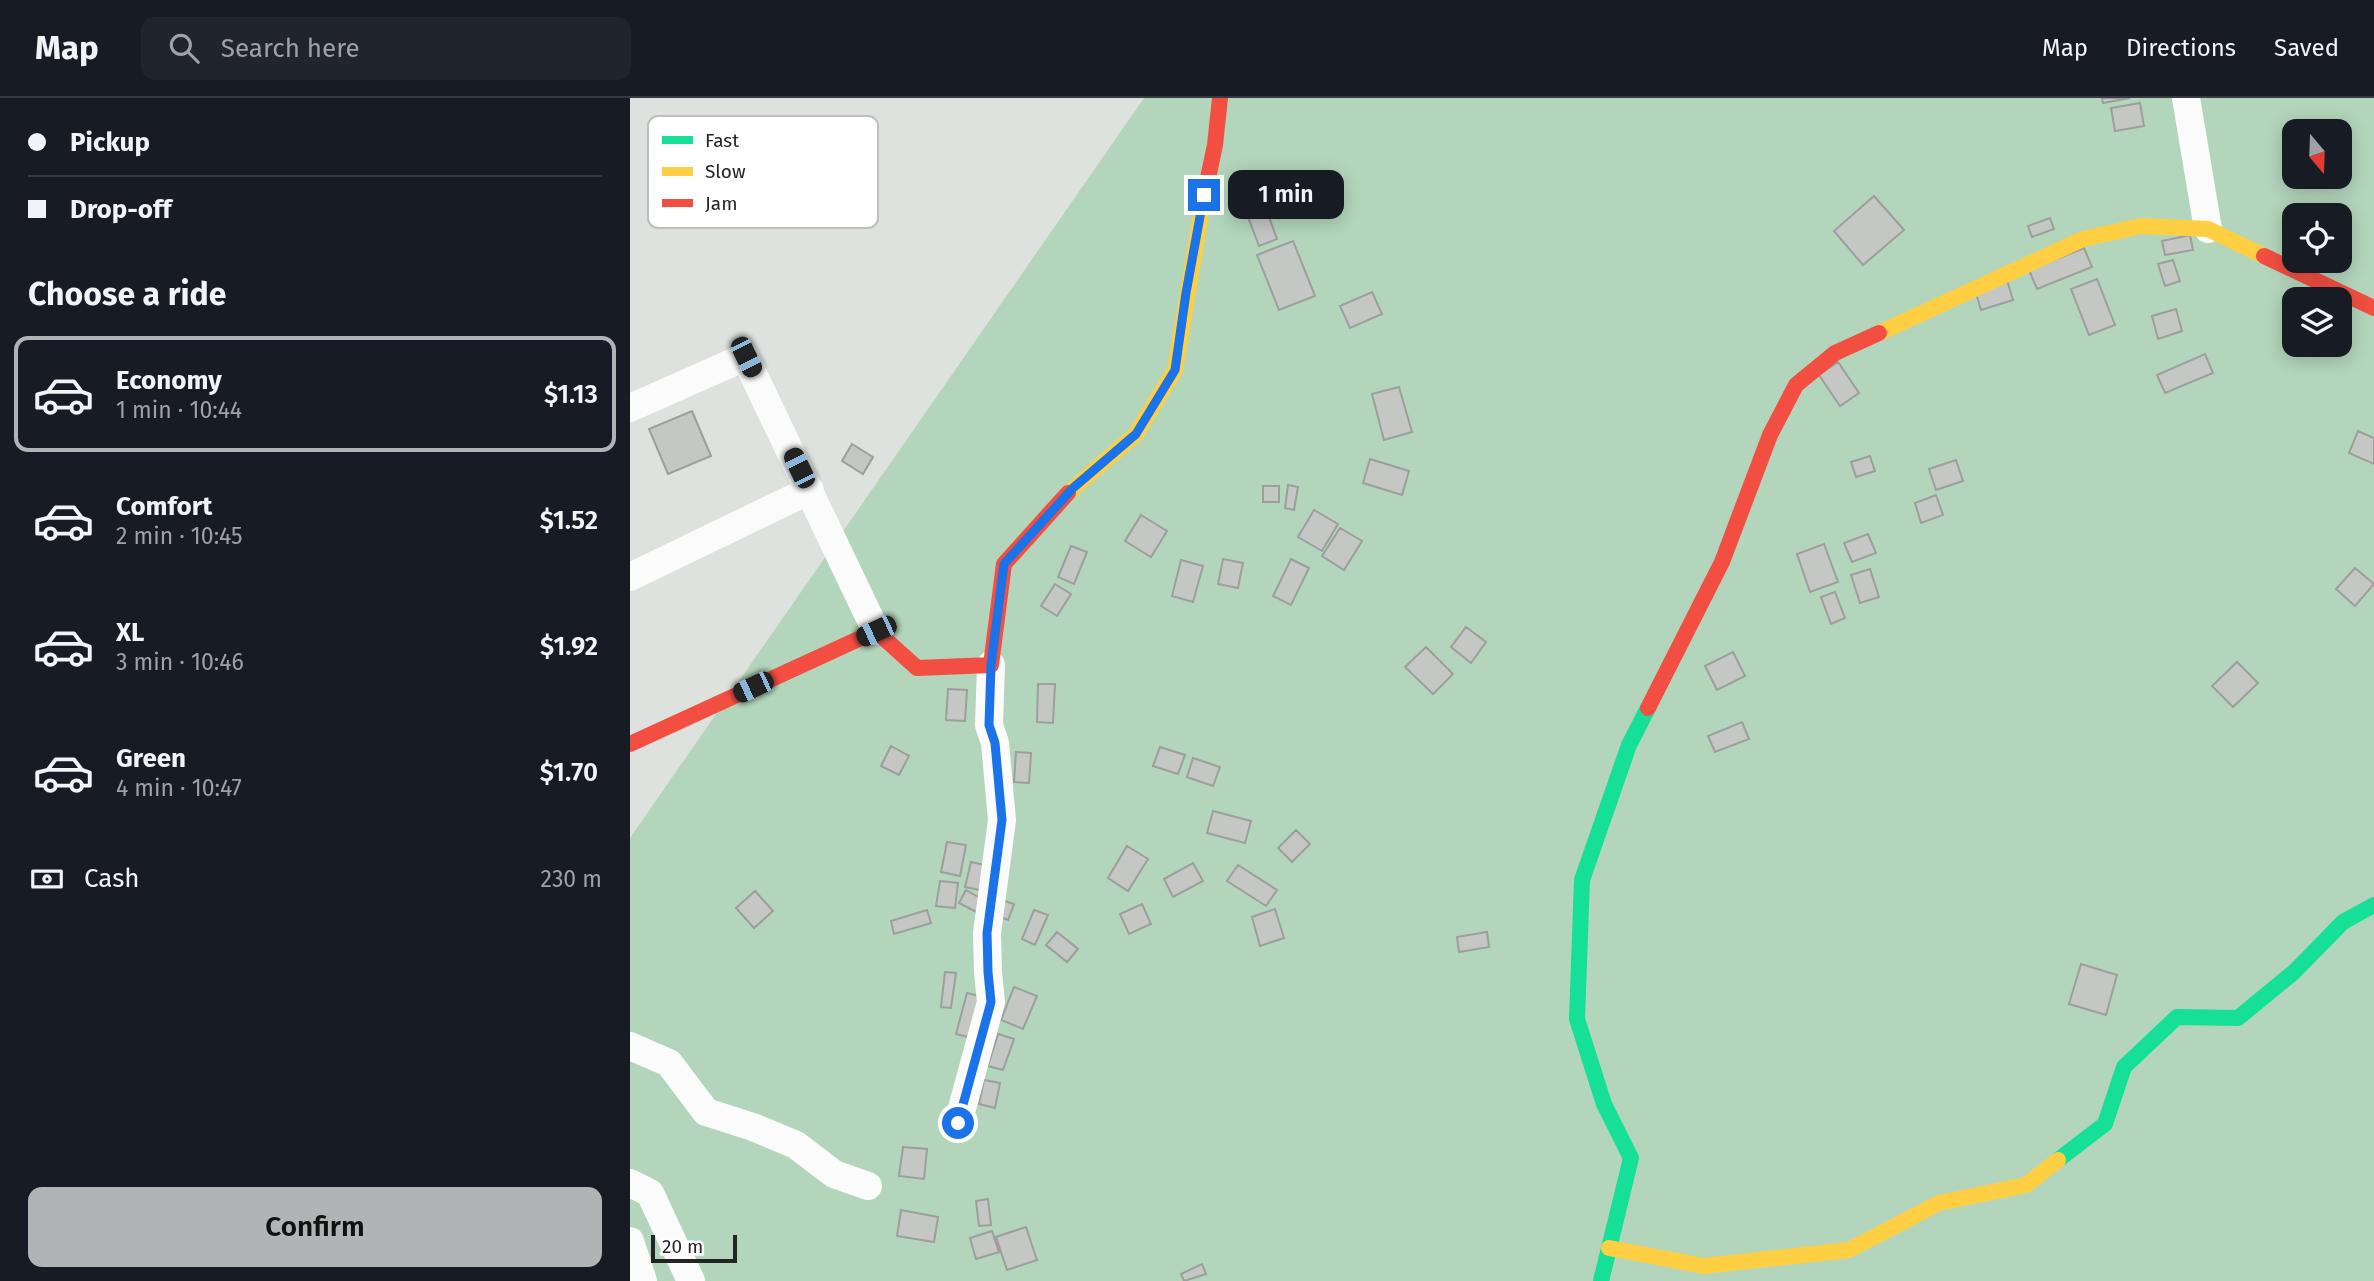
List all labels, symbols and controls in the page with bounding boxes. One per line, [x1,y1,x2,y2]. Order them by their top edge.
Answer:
search box [141,17,631,80]
text: Map [35,28,99,68]
icon: search [165,29,203,67]
text: Search here [221,33,360,64]
text: Map [2042,34,2088,62]
text: Directions [2126,34,2236,62]
text: Saved [2274,34,2339,62]
legend [648,116,878,228]
north arrow [2282,119,2352,189]
map controls [2282,119,2352,357]
text: Pickup [70,127,150,158]
text: Fast [705,129,739,152]
text: Slow [705,160,746,183]
callout: 1 min [1228,170,1344,220]
route end [1188,179,1220,211]
text: 1 min [1258,180,1314,208]
text: Jam [705,192,737,215]
text: Drop-off [70,194,172,225]
button: locate [2282,203,2352,273]
text: Choose a ride [28,275,226,313]
button: layers [2282,287,2352,357]
car [728,334,765,380]
icon: car [32,363,95,426]
text: Economy [116,365,222,396]
text: $1.13 [544,379,598,410]
text: 1 min · 10:44 [116,396,242,424]
car [781,445,818,491]
icon: car [32,489,95,552]
text: Comfort [116,491,212,522]
text: $1.52 [540,505,598,536]
text: 2 min · 10:45 [116,522,243,550]
car [853,613,900,649]
icon: car [32,615,95,678]
text: XL [116,617,144,648]
text: $1.92 [540,631,598,662]
text: 3 min · 10:46 [116,648,244,676]
car [730,669,777,705]
icon: car [32,741,95,804]
text: Green [116,743,186,774]
text: $1.70 [540,757,598,788]
text: 4 min · 10:47 [116,774,242,802]
icon: cash [28,860,66,898]
text: Cash [84,863,140,894]
text: 230 m [541,865,602,893]
route start [942,1107,974,1139]
button: Confirm [28,1187,602,1267]
scale bar [651,1232,737,1264]
text: 20 m [662,1235,703,1258]

